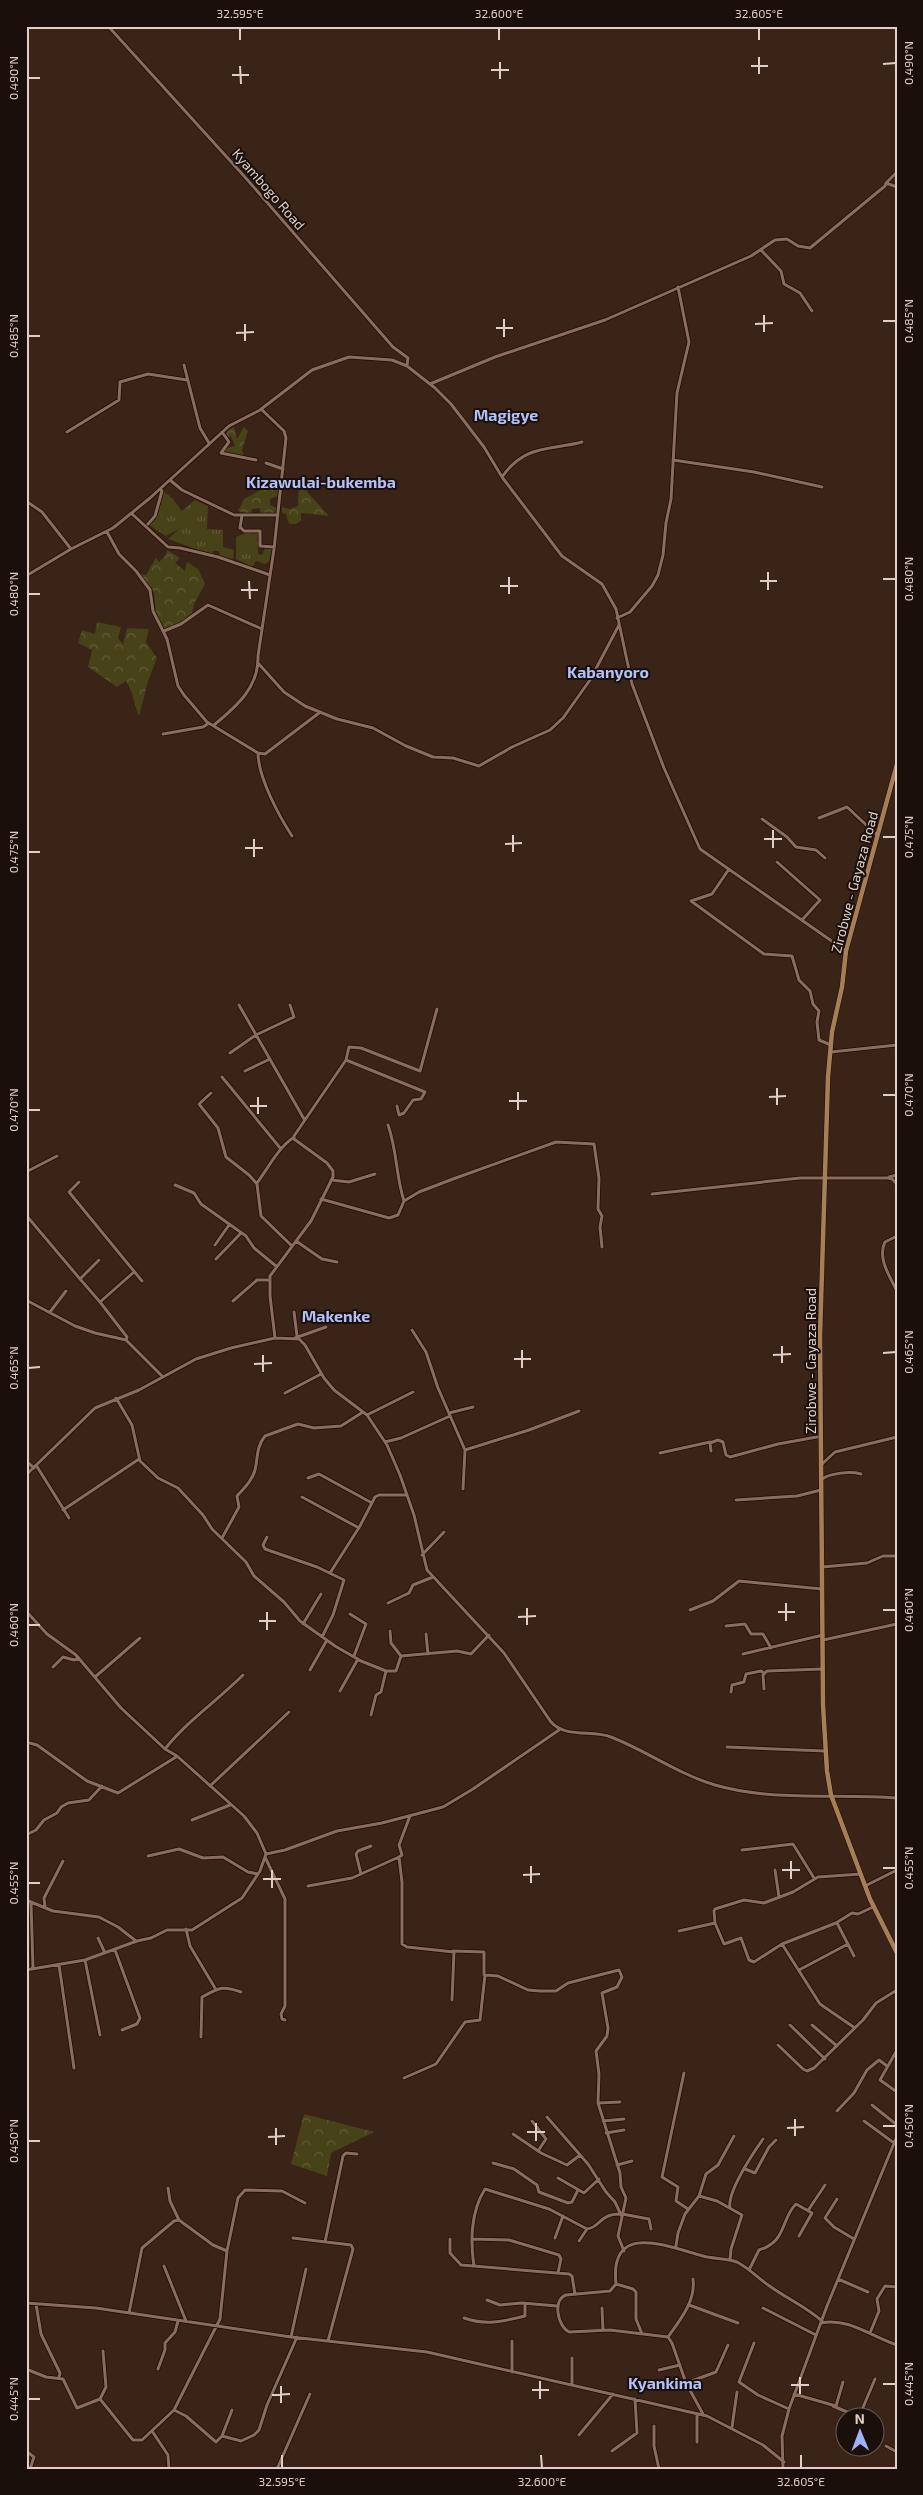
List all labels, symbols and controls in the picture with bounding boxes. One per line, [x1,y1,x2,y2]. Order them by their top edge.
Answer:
text: 32.595°E [217,6,264,20]
text: 32.600°E [475,6,524,20]
text: 32.605°E [735,6,783,20]
text: 0.490°N [901,41,915,85]
text: 0.490°N [6,56,20,100]
street label: Kyambogo Road [229,145,309,233]
text: 0.485°N [901,299,915,343]
text: 0.485°N [6,314,20,358]
district label: Magigye [474,405,538,425]
district label: Kizawulai-bukemba [246,472,396,491]
text: 0.480°N [901,557,915,601]
text: 0.480°N [6,572,20,616]
district label: Kabanyoro [567,662,649,682]
street label: Zirobwe - Gayaza Road [827,809,881,955]
text: 0.475°N [901,816,915,858]
text: 0.475°N [6,831,20,873]
text: 0.470°N [901,1073,915,1117]
text: 0.470°N [6,1088,20,1132]
street label: Zirobwe - Gayaza Road [802,1288,819,1434]
district label: Makenke [302,1306,370,1325]
text: 0.465°N [901,1330,915,1374]
text: 0.465°N [6,1346,20,1390]
text: 0.460°N [901,1588,915,1632]
text: 0.460°N [6,1603,20,1647]
text: 0.455°N [901,1847,915,1889]
text: 0.455°N [6,1862,20,1904]
text: 0.450°N [901,2104,915,2148]
text: 0.450°N [6,2119,20,2163]
text: 0.445°N [901,2362,915,2406]
district label: Kyankima [628,2373,702,2393]
text: 0.445°N [6,2377,20,2421]
north arrow [836,2408,886,2458]
text: N [855,2410,865,2427]
text: 32.595°E [259,2474,306,2488]
text: 32.600°E [518,2474,567,2488]
text: 32.605°E [777,2474,825,2488]

